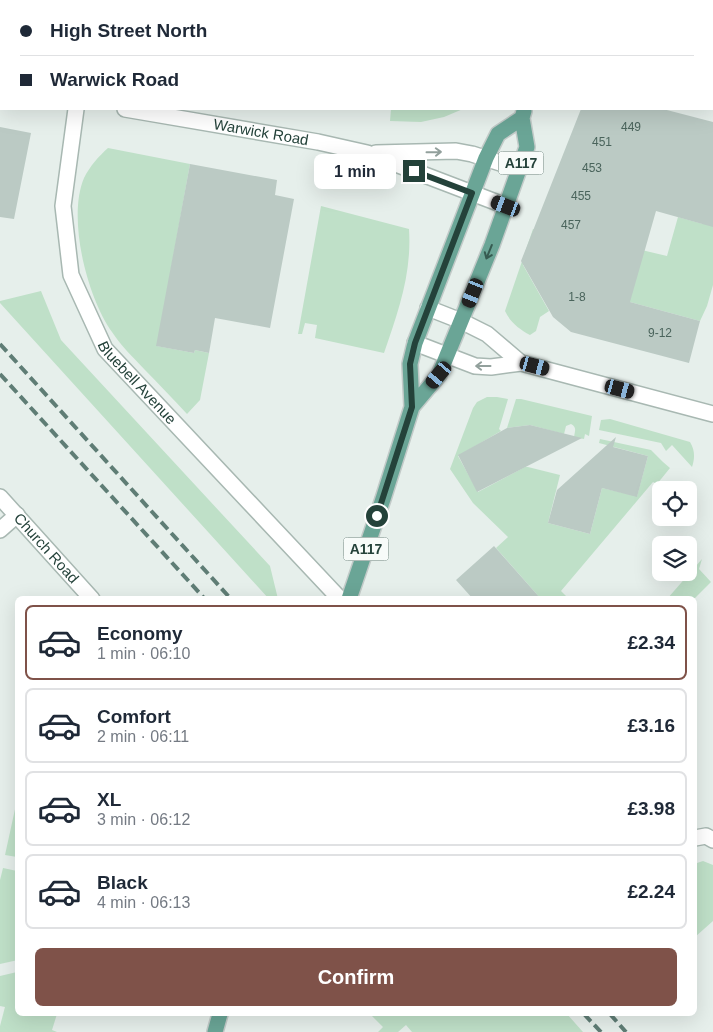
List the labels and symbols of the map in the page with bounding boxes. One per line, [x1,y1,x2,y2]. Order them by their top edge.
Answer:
street label: Warwick Road [212,115,310,148]
house number: 449 [621,120,641,134]
house number: 451 [592,135,612,149]
one-way arrow [425,147,441,156]
road number: A117 [498,152,544,174]
callout: 1 min [314,154,396,188]
route end [403,160,425,182]
house number: 453 [582,161,602,175]
house number: 455 [571,189,591,203]
car [489,194,522,218]
house number: 457 [561,218,581,232]
one-way arrow [484,244,493,259]
car [460,276,485,310]
house number: 1-8 [568,290,586,304]
house number: 9-12 [648,326,672,340]
street label: Bluebell Avenue [95,338,180,427]
car [518,355,551,377]
car [423,359,454,391]
one-way arrow [475,361,492,371]
car [603,378,636,400]
route start [366,505,388,527]
street label: Church Road [11,509,83,586]
road number: A117 [344,538,388,560]

